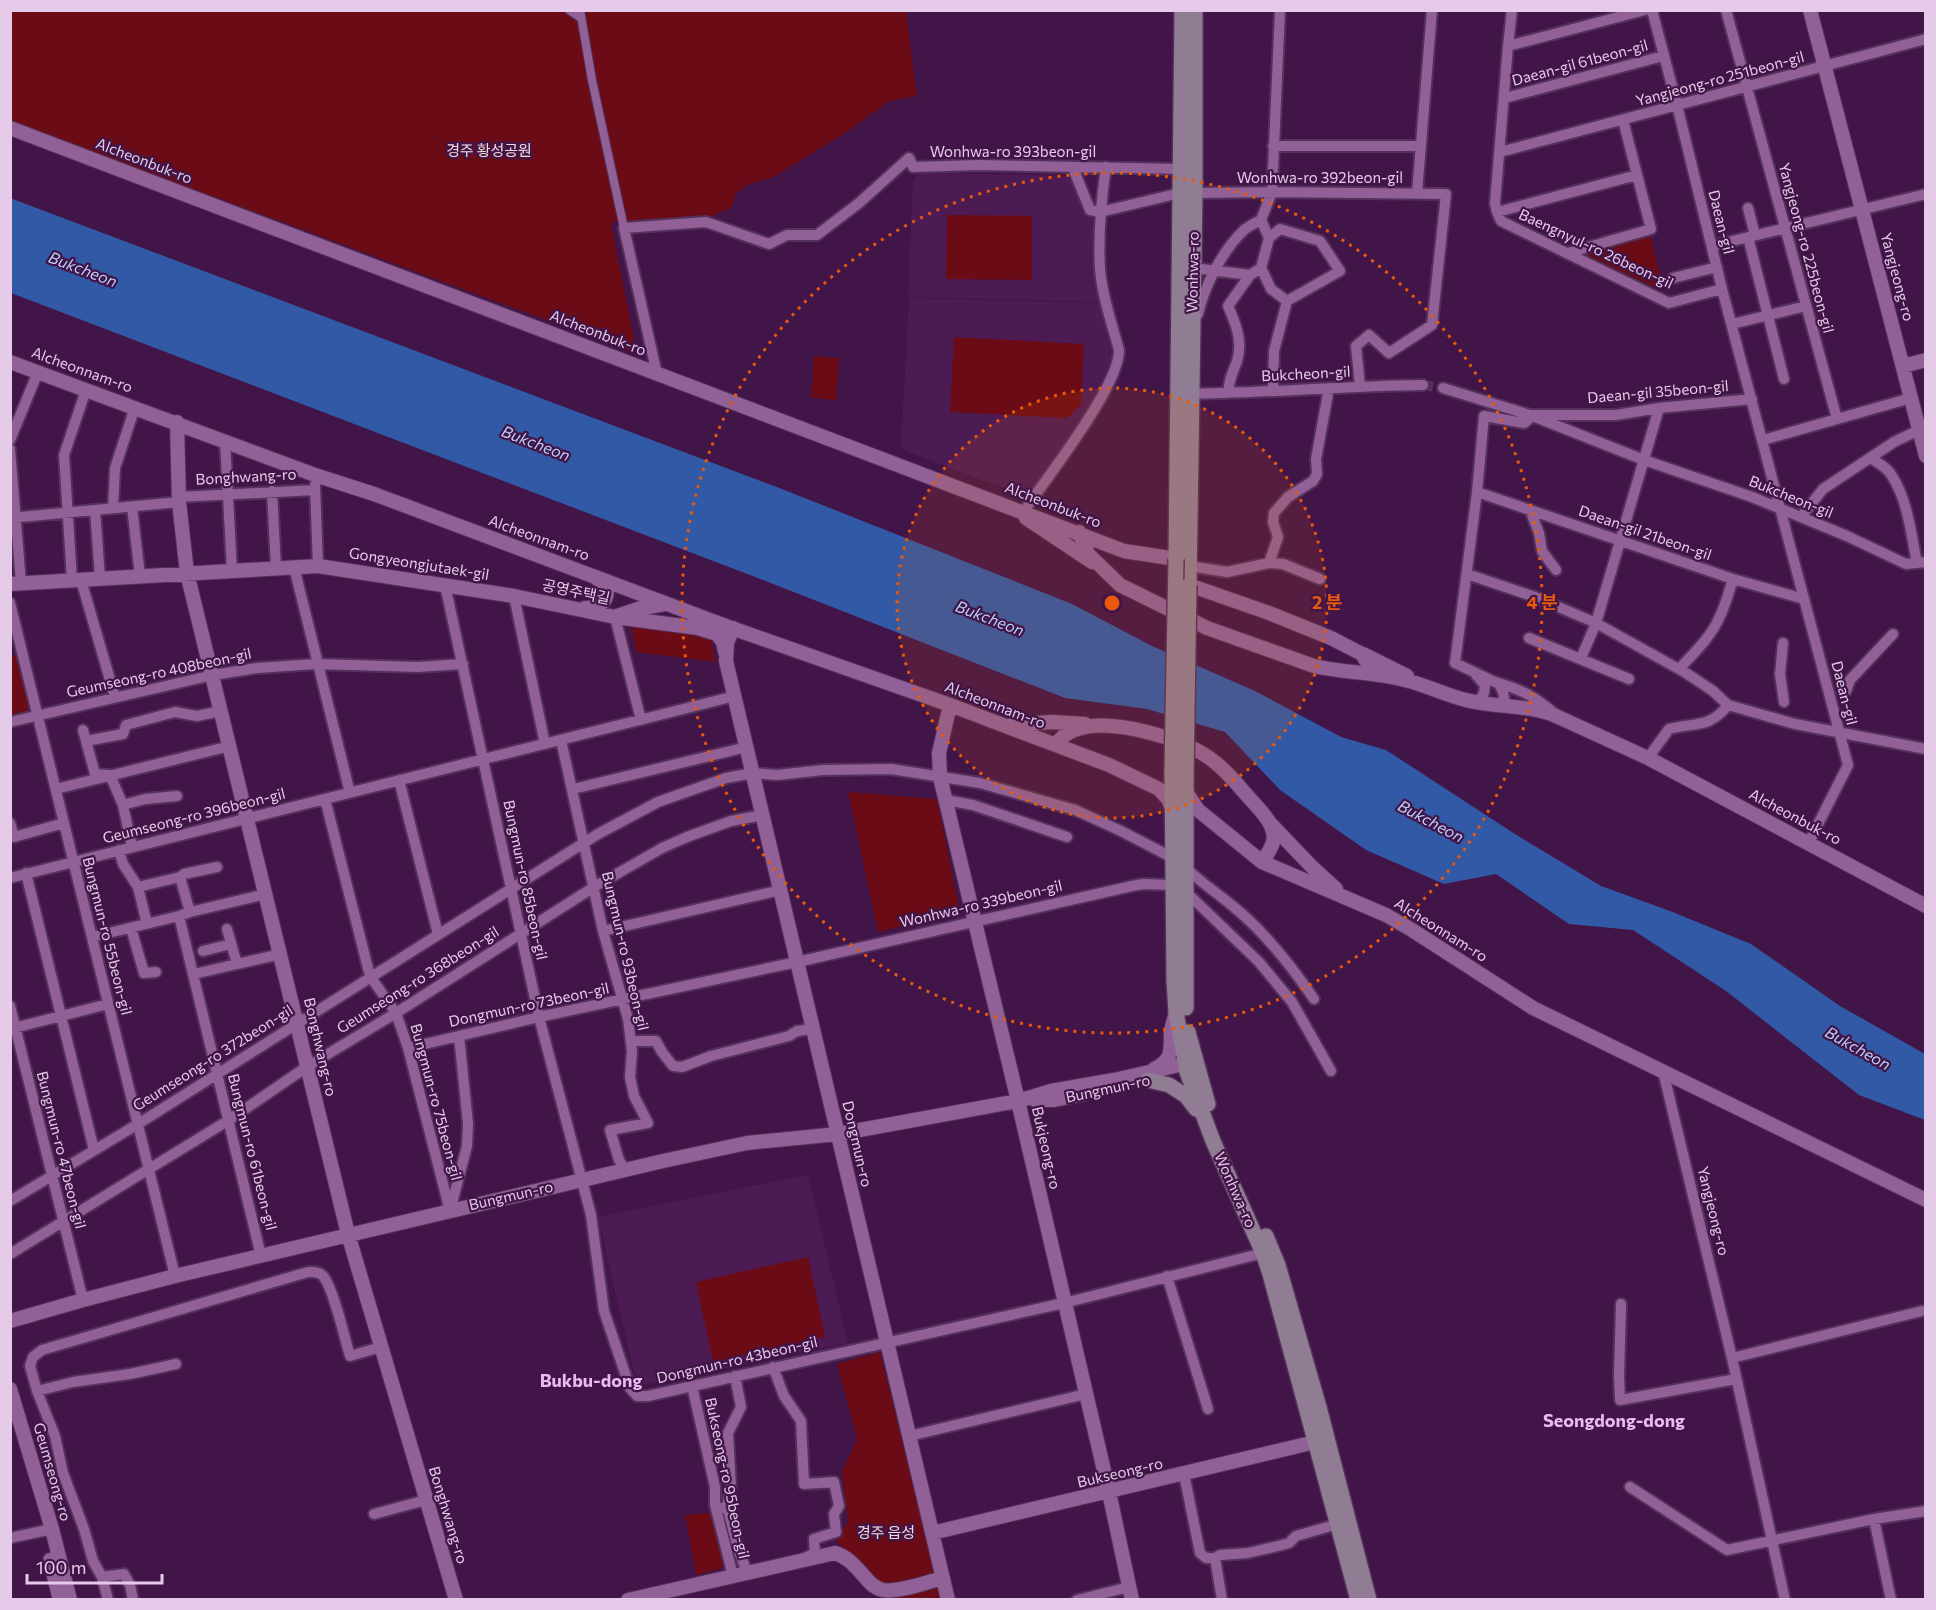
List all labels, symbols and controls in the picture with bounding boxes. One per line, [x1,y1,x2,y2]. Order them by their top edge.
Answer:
street label: Daean-gil 61beon-gil [1510,35,1650,89]
street label: Yangjeong-ro 251beon-gil [1634,47,1806,109]
street label: Alcheonbuk-ro [94,133,195,187]
park label: 경주 황성공원 [446,141,532,159]
street label: Wonhwa-ro 393beon-gil [930,142,1096,160]
street label: Yangjeong-ro 225beon-gil [1776,161,1838,335]
street label: Wonhwa-ro 392beon-gil [1237,168,1403,186]
street label: Daean-gil [1705,188,1739,256]
street label: Baengnyul-ro 26beon-gil [1516,204,1676,292]
street label: Yangjeong-ro [1877,230,1918,323]
street label: Wonhwa-ro [1182,231,1202,313]
water label: Bukcheon [46,247,120,290]
street label: Alcheonbuk-ro [548,305,649,359]
street label: Alcheonnam-ro [29,342,135,396]
street label: Bukcheon-gil [1261,362,1351,384]
street label: Daean-gil 35beon-gil [1586,376,1729,406]
water label: Bukcheon [499,421,573,464]
street label: Bonghwang-ro [195,464,297,488]
street label: Bukcheon-gil [1747,471,1836,521]
street label: Alcheonbuk-ro [1003,477,1104,531]
street label: Daean-gil 21beon-gil [1576,501,1714,563]
street label: Alcheonnam-ro [486,510,592,564]
street label: Gongyeongjutaek-gil [348,543,491,583]
street label: 공영주택길 [541,575,612,607]
text: 2 분 [1312,591,1343,613]
text: 4 분 [1526,591,1558,613]
centre of rings [1102,593,1122,613]
water label: Bukcheon [953,596,1027,639]
street label: Geumseong-ro 408beon-gil [65,644,253,700]
street label: Daean-gil [1828,659,1862,727]
street label: Alcheonnam-ro [943,677,1048,732]
street label: Geumseong-ro 396beon-gil [101,784,287,846]
street label: Alcheonbuk-ro [1746,784,1845,848]
water label: Bukcheon [1395,795,1467,846]
street label: Bungmun-ro 85beon-gil [500,798,552,961]
street label: Bungmun-ro 55beon-gil [80,855,136,1017]
street label: Bungmun-ro 93beon-gil [599,869,653,1032]
street label: Wonhwa-ro 339beon-gil [898,876,1064,931]
street label: Alcheonnam-ro [1392,893,1491,965]
street label: Geumseong-ro 368beon-gil [333,922,502,1036]
street label: Dongmun-ro 73beon-gil [447,978,611,1030]
street label: Bonghwang-ro [301,996,341,1098]
street label: Geumseong-ro 372beon-gil [129,1000,296,1114]
street label: Bungmun-ro 75beon-gil [407,1021,467,1182]
water label: Bukcheon [1822,1022,1894,1073]
street label: Bungmun-ro 47beon-gil [34,1069,90,1230]
street label: Bungmun-ro [1064,1070,1152,1106]
street label: Bungmun-ro 61beon-gil [225,1072,281,1232]
street label: Dongmun-ro [839,1099,877,1189]
street label: Bukjeong-ro [1029,1105,1065,1191]
street label: Wonhwa-ro [1211,1149,1261,1230]
street label: Yangjeong-ro [1694,1164,1734,1257]
street label: Bungmun-ro [467,1177,555,1213]
street label: Dongmun-ro 43beon-gil [654,1332,819,1386]
district label: Bukbu-dong [540,1369,642,1391]
street label: Bukseong-ro 95beon-gil [702,1396,754,1560]
district label: Seongdong-dong [1543,1409,1685,1431]
street label: Geumseong-ro [30,1420,76,1523]
street label: Bukseong-ro [1075,1453,1164,1491]
street label: Bonghwang-ro [426,1464,472,1566]
park label: 경주 읍성 [857,1523,915,1541]
scale bar [27,1547,162,1585]
text: 100 m [36,1556,86,1578]

